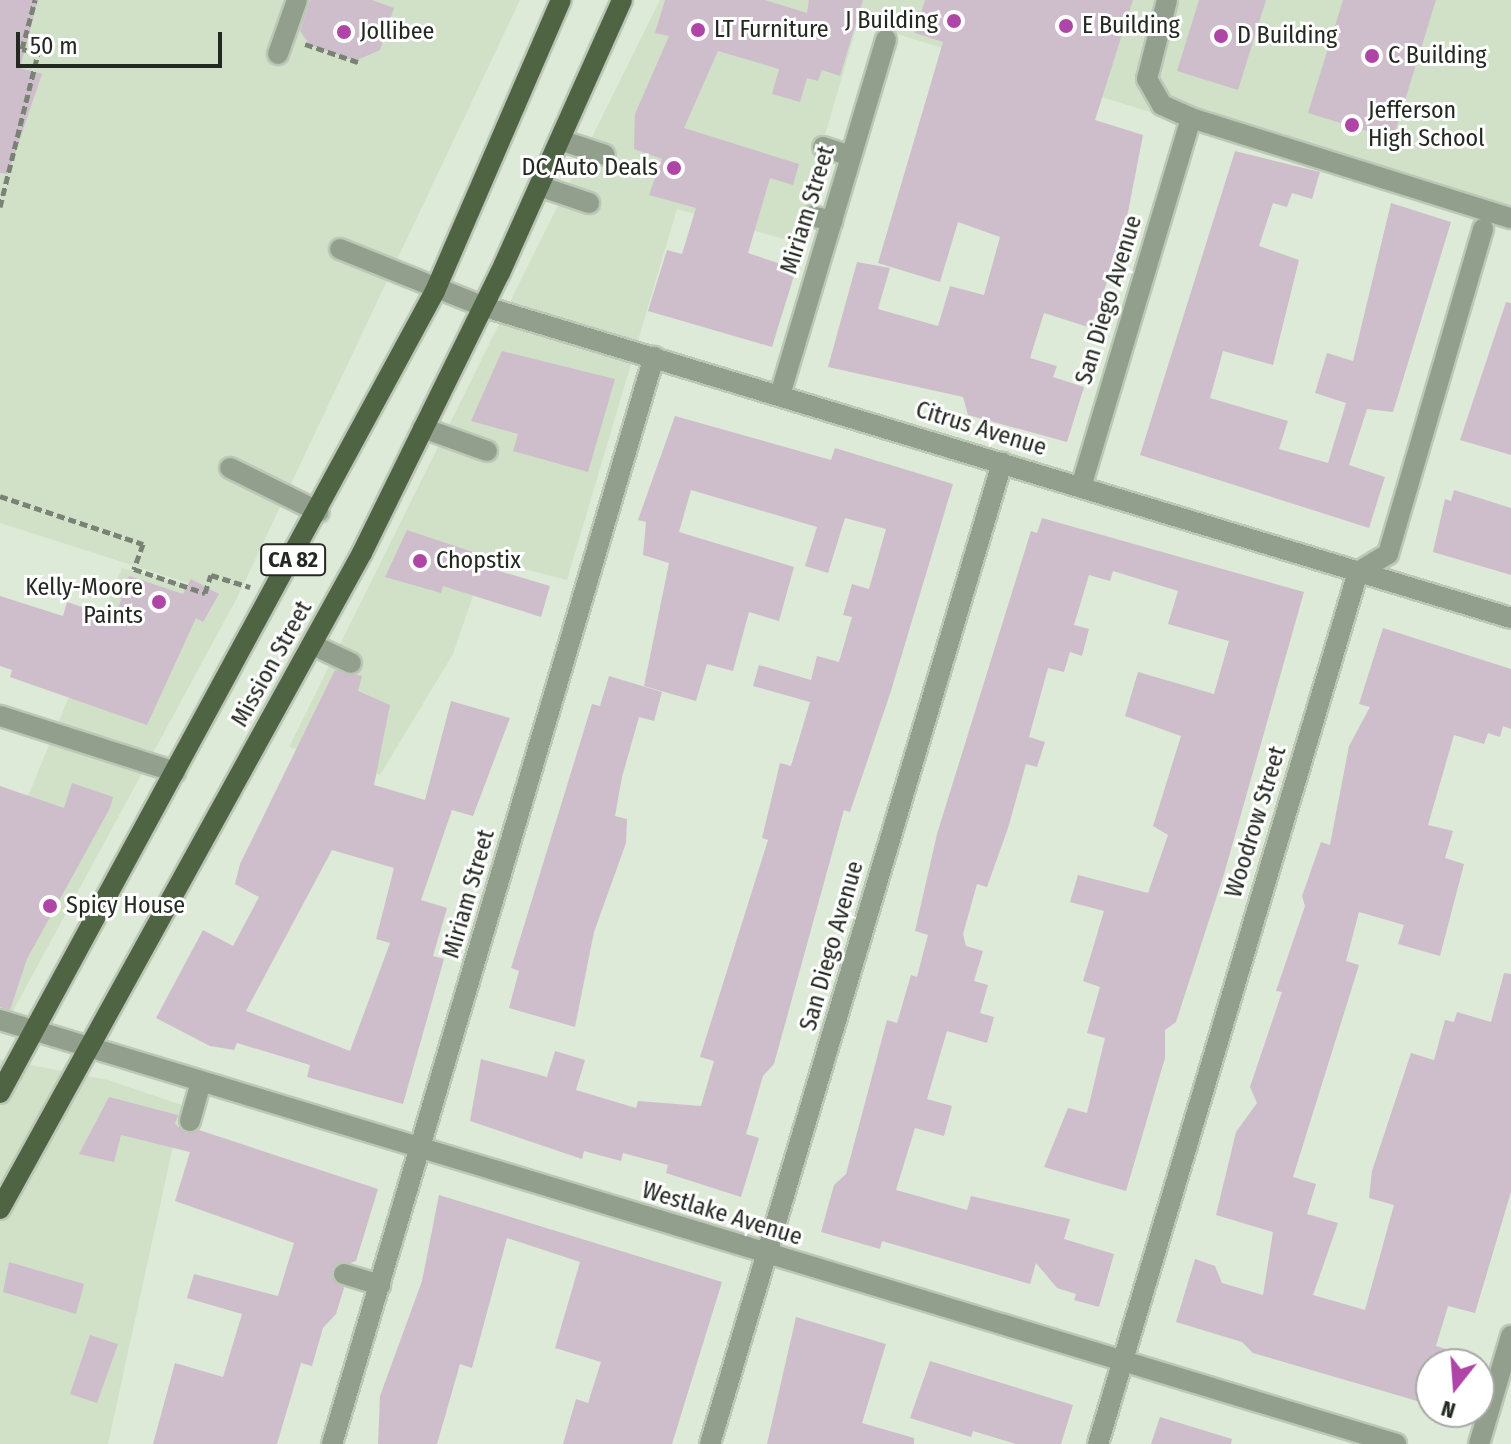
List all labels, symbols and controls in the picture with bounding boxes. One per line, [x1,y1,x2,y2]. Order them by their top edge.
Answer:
place label: J Building [845,7,938,35]
marker: J Building [945,12,963,30]
place label: E Building [1082,12,1180,40]
scale bar [20,16,226,66]
place label: LT Furniture [714,16,829,44]
marker: E Building [1057,17,1075,35]
place label: Jollibee [360,18,434,46]
marker: LT Furniture [689,21,707,39]
place label: D Building [1237,22,1337,50]
marker: Jollibee [335,23,353,41]
marker: D Building [1212,27,1230,45]
text: 50 m [30,32,78,60]
place label: C Building [1388,42,1487,70]
marker: C Building [1363,47,1381,65]
place label: Jefferson High School [1368,97,1485,153]
marker: Jefferson High School [1343,116,1361,134]
street label: Miriam Street [775,142,841,278]
place label: DC Auto Deals [522,154,658,182]
marker: DC Auto Deals [665,159,683,177]
street label: San Diego Avenue [1070,212,1148,388]
street label: Citrus Avenue [912,395,1050,463]
road number: CA 82 [259,542,327,578]
place label: Chopstix [436,547,521,575]
marker: Chopstix [411,552,429,570]
place label: Kelly-Moore Paints [25,574,143,630]
marker: Kelly-Moore Paints [150,593,168,611]
street label: Mission Street [226,596,318,732]
street label: Woodrow Street [1219,743,1293,901]
street label: Miriam Street [437,826,501,962]
street label: San Diego Avenue [794,858,870,1034]
place label: Spicy House [66,892,185,920]
marker: Spicy House [41,897,59,915]
street label: Westlake Avenue [638,1176,806,1252]
north arrow [1415,1348,1495,1428]
text: N [1438,1395,1459,1424]

